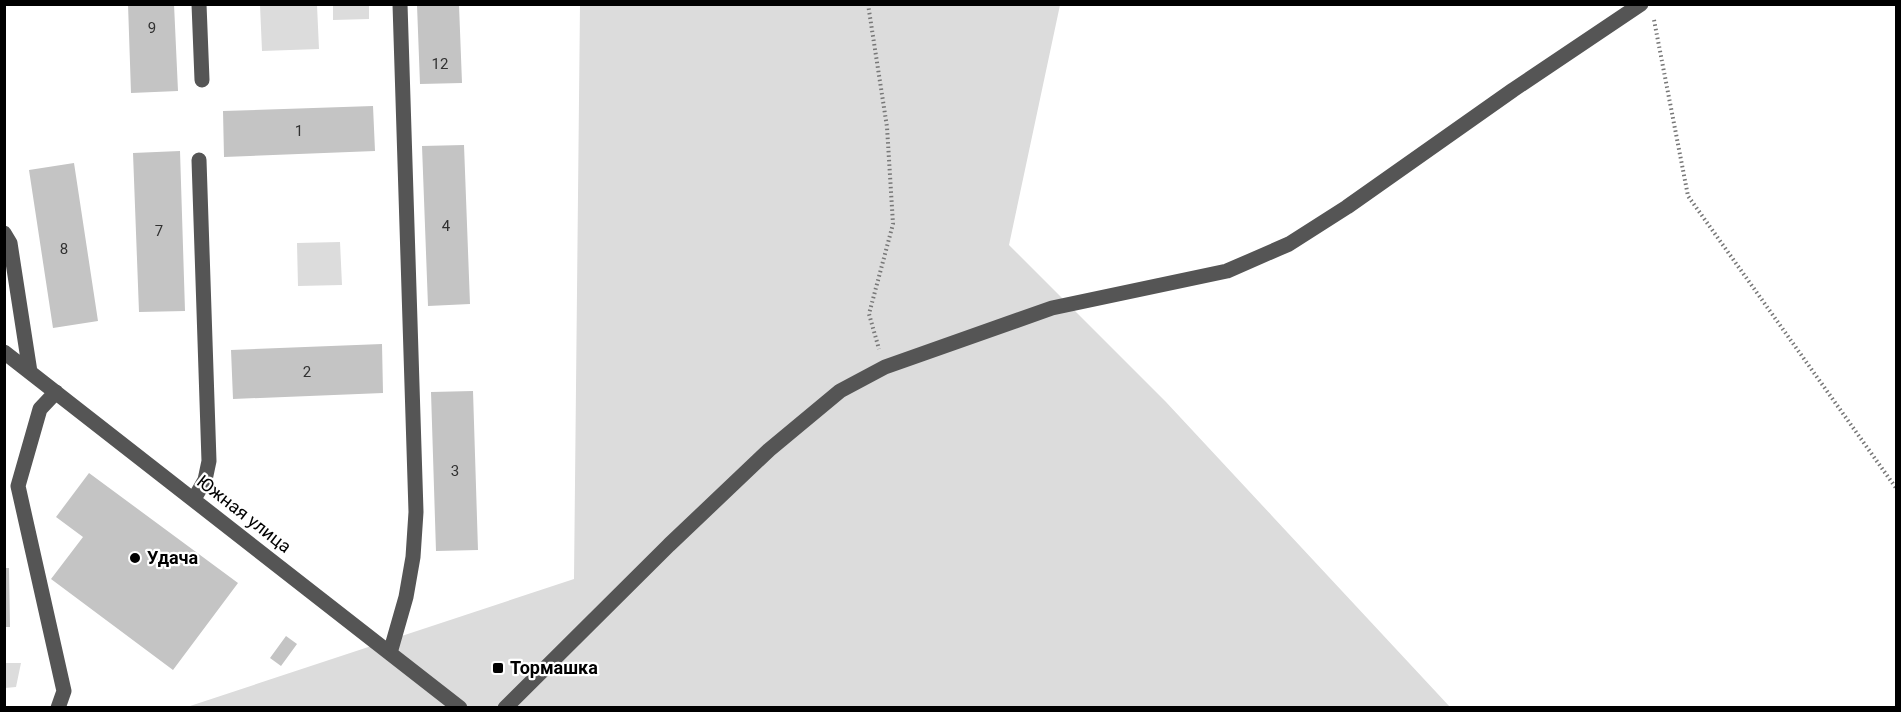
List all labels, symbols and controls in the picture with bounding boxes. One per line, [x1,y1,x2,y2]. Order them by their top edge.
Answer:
house number: 9 [148,19,156,37]
house number: 12 [432,55,448,73]
house number: 1 [295,122,303,140]
house number: 4 [442,217,451,235]
house number: 7 [155,222,163,240]
house number: 8 [60,240,68,258]
house number: 2 [303,363,311,381]
house number: 3 [451,462,459,480]
street label: Южная улица [193,470,296,557]
place label: Удача [147,547,199,568]
marker: Удача [128,551,142,565]
place label: Тормашка [510,657,598,678]
marker: Тормашка [491,661,505,675]

